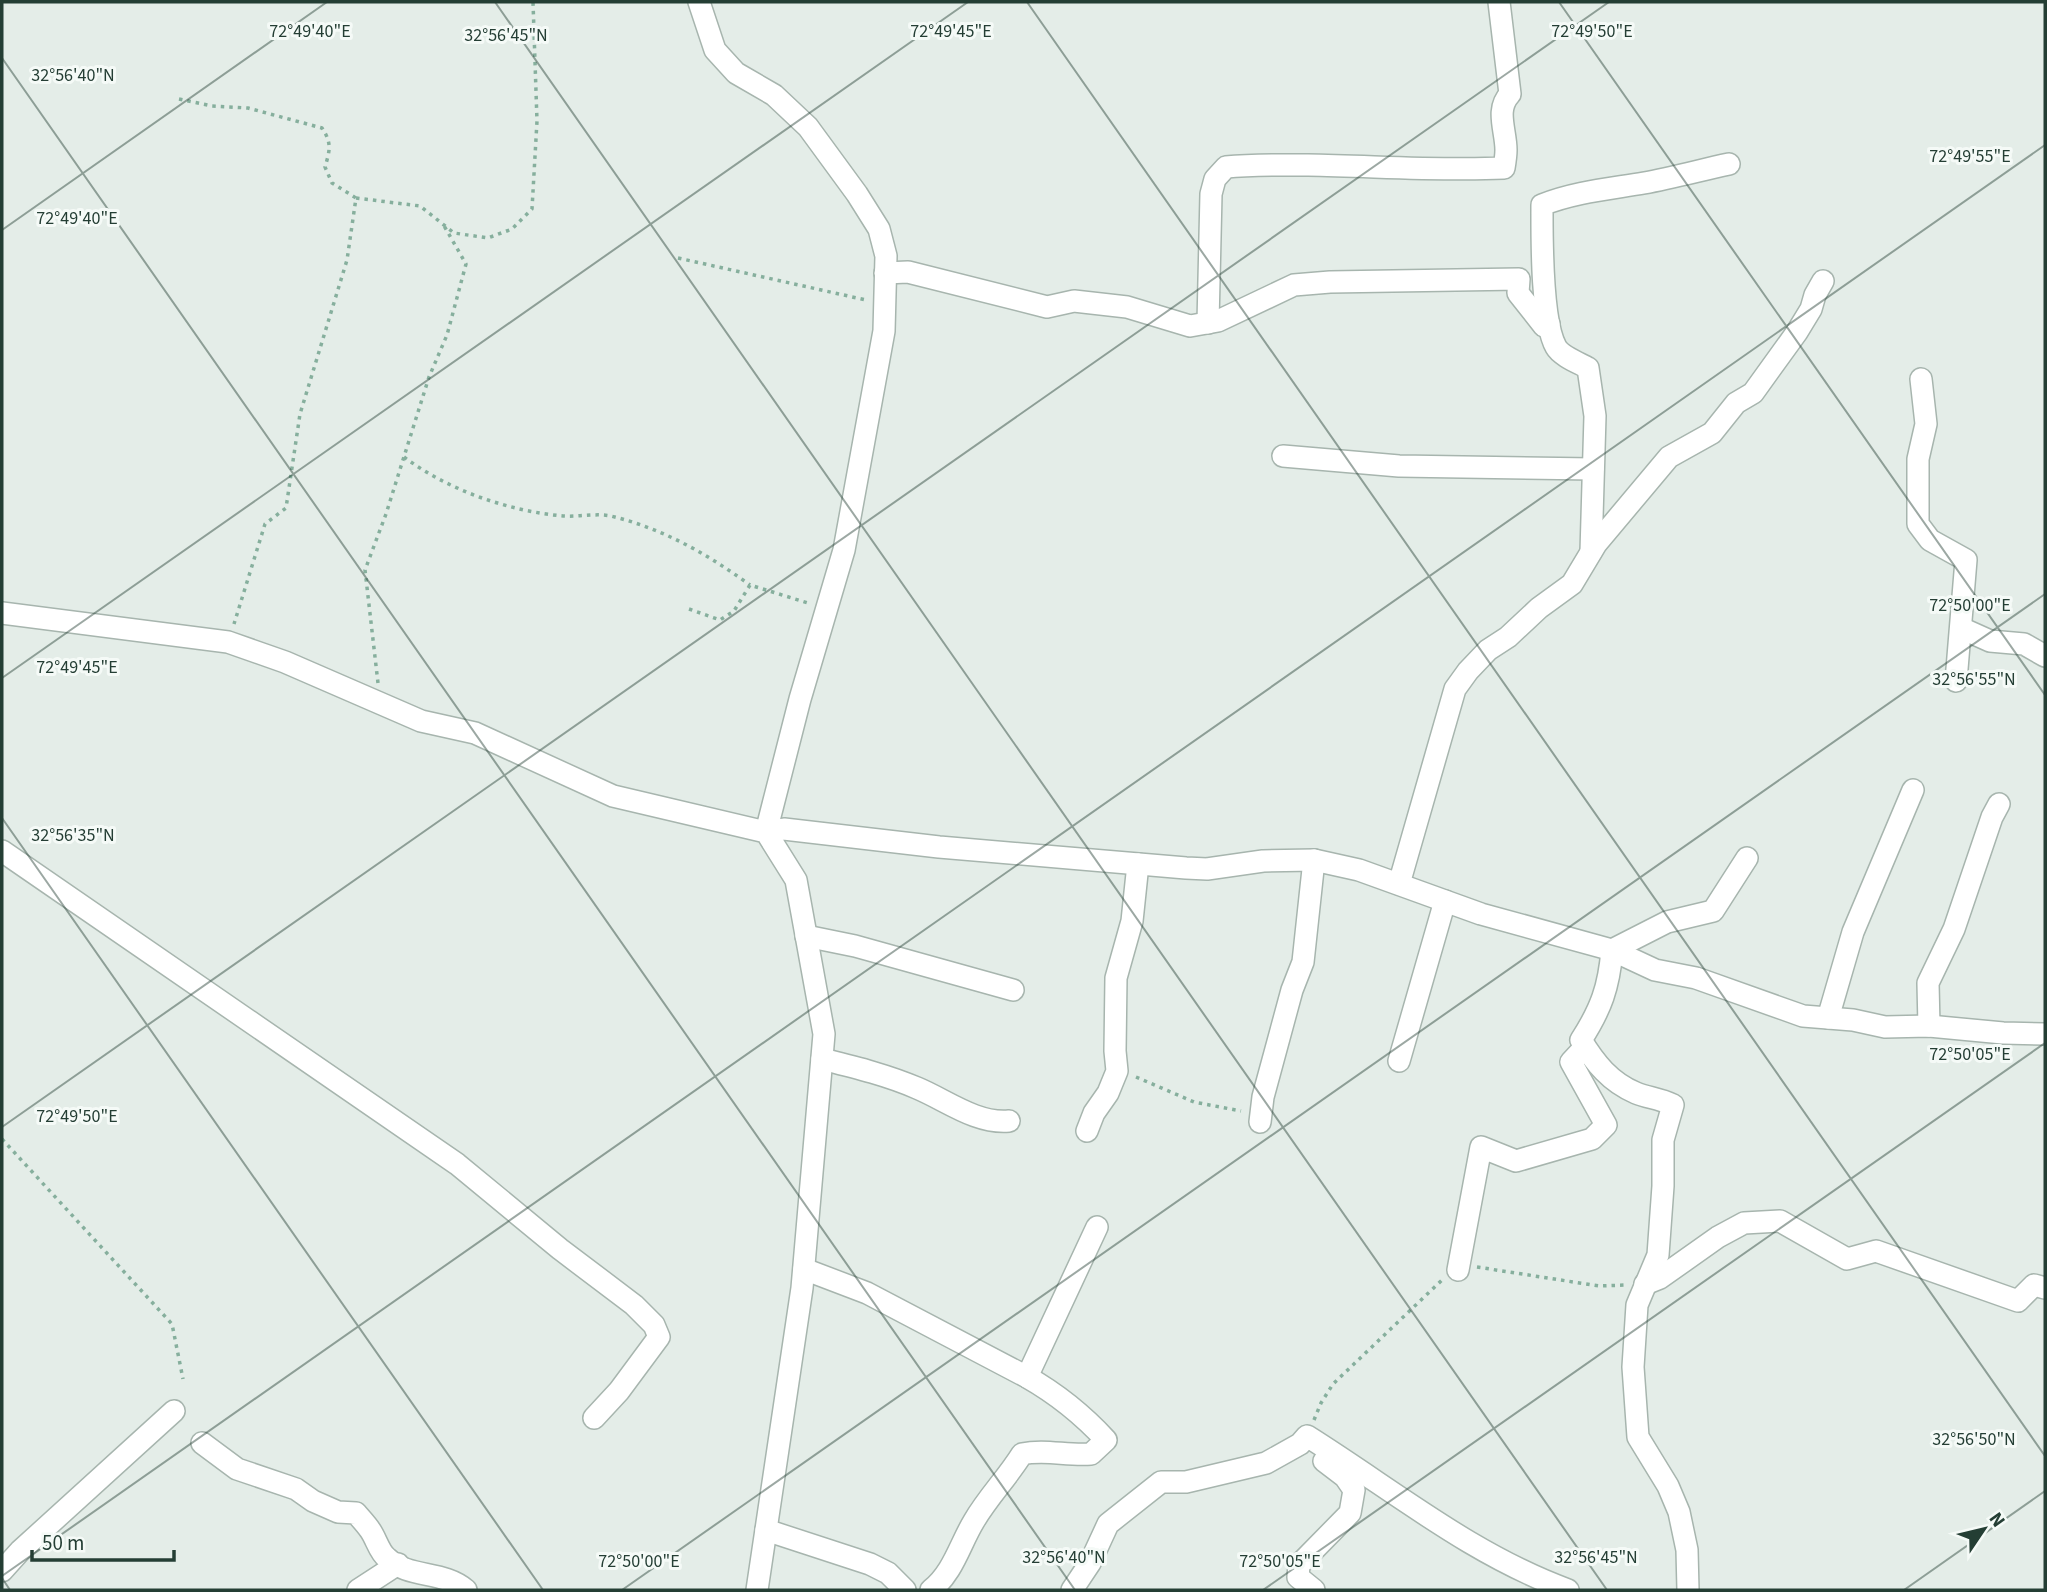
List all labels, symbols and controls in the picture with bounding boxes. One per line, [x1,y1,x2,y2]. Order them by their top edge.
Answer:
text: 72°49'40"E [269,19,351,44]
text: 72°49'45"E [910,19,992,44]
text: 72°49'50"E [1551,19,1633,44]
text: 32°56'45"N [464,23,548,48]
text: 32°56'40"N [31,63,115,88]
text: 72°49'55"E [1929,144,2011,169]
text: 72°49'40"E [36,206,118,231]
text: 72°50'00"E [1929,593,2011,618]
text: 72°49'45"E [36,655,118,680]
text: 32°56'55"N [1932,667,2016,692]
text: 32°56'35"N [31,823,115,848]
text: 72°50'05"E [1929,1042,2011,1067]
text: 72°49'50"E [36,1104,118,1129]
text: 32°56'50"N [1932,1427,2016,1452]
north arrow [1949,1494,2019,1564]
text: N [1982,1507,2011,1533]
scale bar [32,1518,173,1562]
text: 50 m [42,1528,84,1558]
text: 32°56'40"N [1022,1545,1106,1570]
text: 32°56'45"N [1554,1545,1638,1570]
text: 72°50'00"E [598,1549,680,1574]
text: 72°50'05"E [1239,1549,1321,1574]

